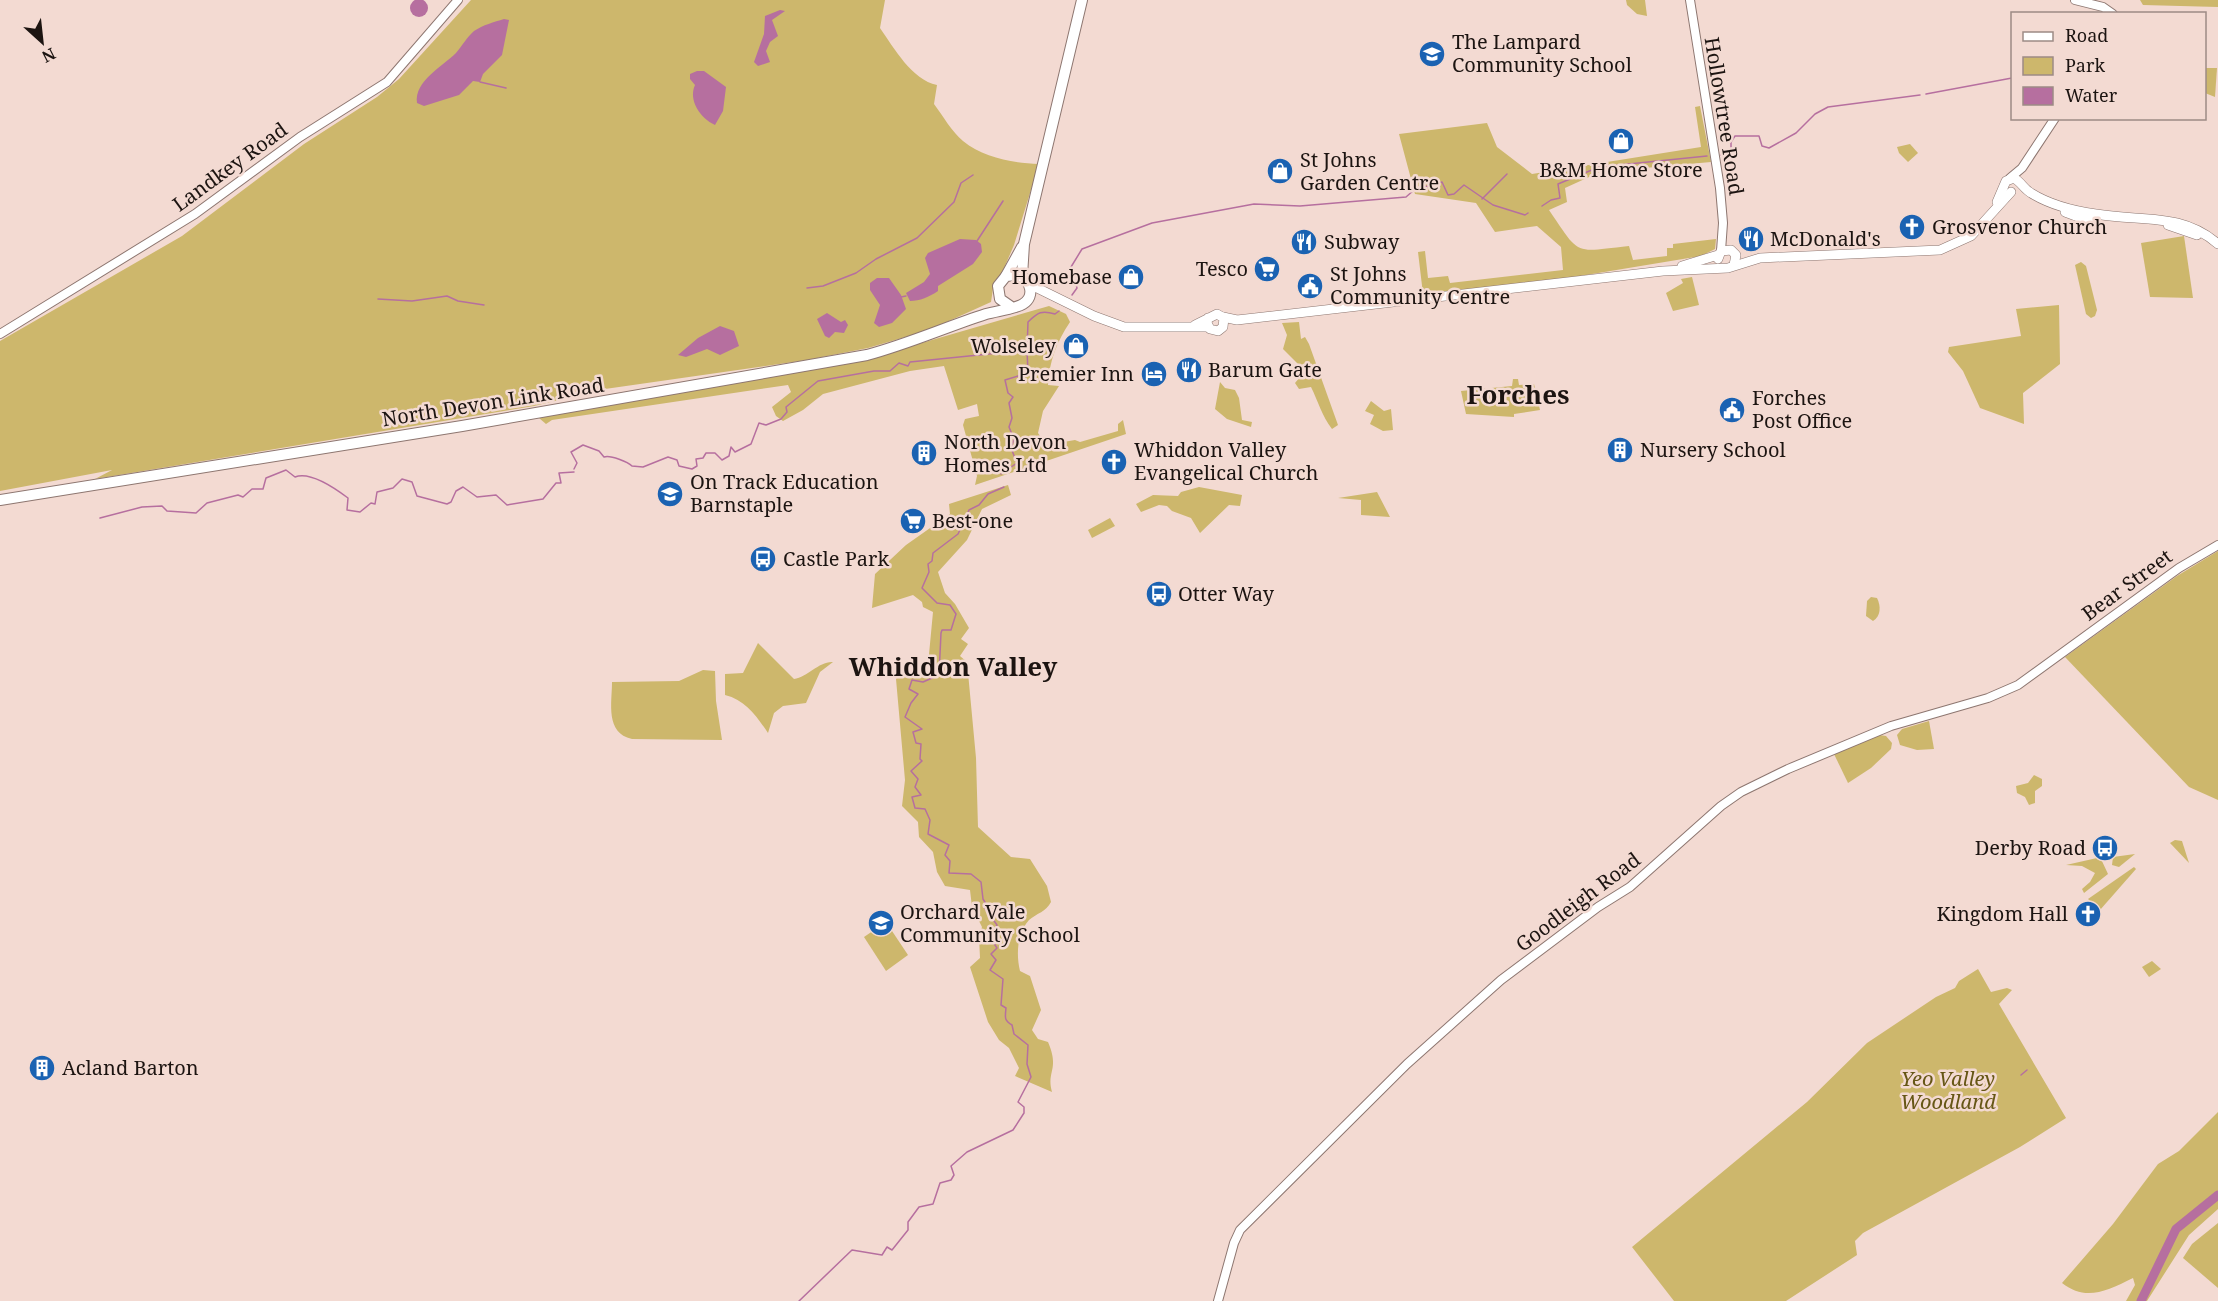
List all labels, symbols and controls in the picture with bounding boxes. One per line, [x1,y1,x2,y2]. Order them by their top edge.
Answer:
north arrow [12,12,72,72]
legend [2011,12,2206,120]
text: Road [2065,23,2108,47]
place label: The Lampard Community School [1452,28,1632,78]
street label: Hollowtree Road [1699,35,1750,197]
school or university icon: The Lampard Community School [1417,39,1447,69]
text: N [38,43,59,68]
text: Park [2065,53,2105,77]
text: Water [2065,83,2118,107]
street label: Landkey Road [167,116,292,217]
shop icon: B&M Home Store [1606,126,1636,156]
place label: St Johns Garden Centre [1300,146,1439,196]
shop icon: St Johns Garden Centre [1265,156,1295,186]
place label: B&M Home Store [1539,156,1703,183]
church icon: Grosvenor Church [1897,212,1927,242]
place label: Grosvenor Church [1932,213,2108,240]
restaurant icon: McDonald's [1736,224,1766,254]
place label: McDonald's [1770,225,1881,252]
restaurant icon: Subway [1289,227,1319,257]
place label: Subway [1324,228,1400,255]
supermarket icon: Tesco [1252,254,1282,284]
place label: Tesco [1196,255,1248,282]
place label: St Johns Community Centre [1330,260,1510,310]
shop icon: Homebase [1116,262,1146,292]
place label: Homebase [1012,263,1112,290]
public building icon: St Johns Community Centre [1295,271,1325,301]
shop icon: Wolseley [1061,331,1091,361]
place label: Wolseley [971,332,1057,359]
restaurant icon: Barum Gate [1174,355,1204,385]
place label: Barum Gate [1208,356,1322,383]
hotel icon: Premier Inn [1139,359,1169,389]
place label: Premier Inn [1018,360,1134,387]
street label: North Devon Link Road [380,371,606,432]
district label: Forches [1466,376,1570,412]
place label: Forches Post Office [1752,384,1852,434]
public building icon: Forches Post Office [1717,395,1747,425]
place label: North Devon Homes Ltd [944,428,1067,478]
building icon: Nursery School [1605,435,1635,465]
place label: Whiddon Valley Evangelical Church [1134,436,1319,486]
place label: Nursery School [1640,436,1786,463]
building icon: North Devon Homes Ltd [909,438,939,468]
church icon: Whiddon Valley Evangelical Church [1099,447,1129,477]
place label: On Track Education Barnstaple [690,468,879,518]
school or university icon: On Track Education Barnstaple [655,479,685,509]
supermarket icon: Best-one [898,506,928,536]
place label: Best-one [932,507,1013,534]
street label: Bear Street [2076,543,2177,627]
bus stop icon: Castle Park [748,544,778,574]
place label: Castle Park [783,545,889,572]
bus stop icon: Otter Way [1144,579,1174,609]
place label: Otter Way [1178,580,1275,607]
district label: Whiddon Valley [849,648,1058,684]
bus stop icon: Derby Road [2090,833,2120,863]
place label: Derby Road [1975,834,2086,861]
street label: Goodleigh Road [1510,846,1646,957]
place label: Orchard Vale Community School [900,898,1080,948]
church icon: Kingdom Hall [2073,899,2103,929]
place label: Kingdom Hall [1937,900,2068,927]
school or university icon: Orchard Vale Community School [866,908,896,938]
building icon: Acland Barton [27,1053,57,1083]
place label: Acland Barton [62,1054,199,1081]
park label: Yeo Valley Woodland [1900,1065,1996,1115]

